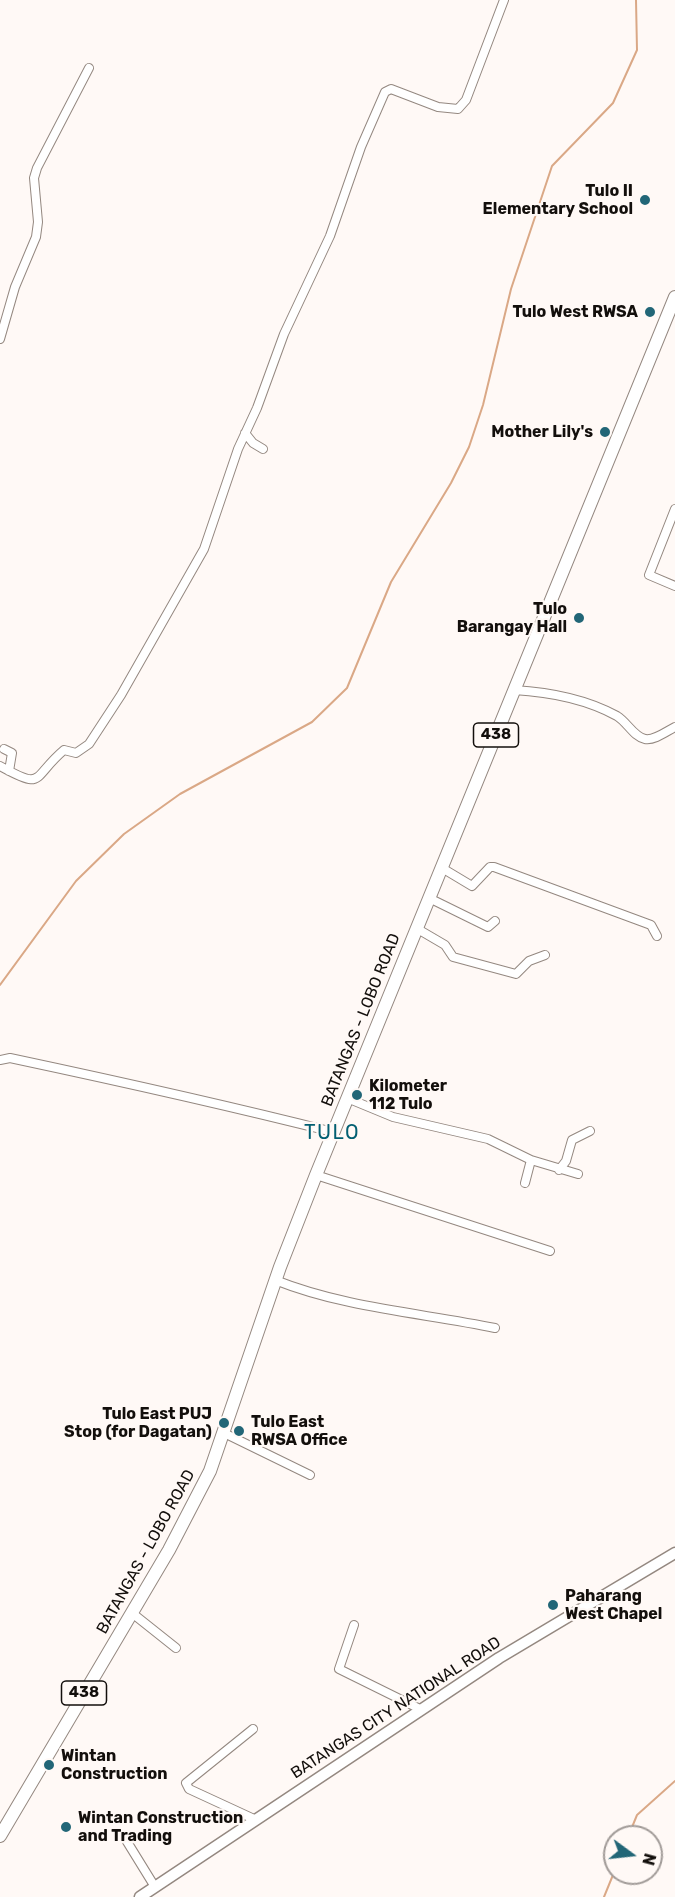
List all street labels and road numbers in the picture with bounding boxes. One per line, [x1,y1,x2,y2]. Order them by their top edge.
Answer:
road number: 438 [474,723,518,747]
street label: BATANGAS - LOBO ROAD [317,931,405,1109]
street label: BATANGAS - LOBO ROAD [93,1467,199,1637]
street label: BATANGAS CITY NATIONAL ROAD [287,1633,505,1783]
road number: 438 [62,1681,106,1705]

